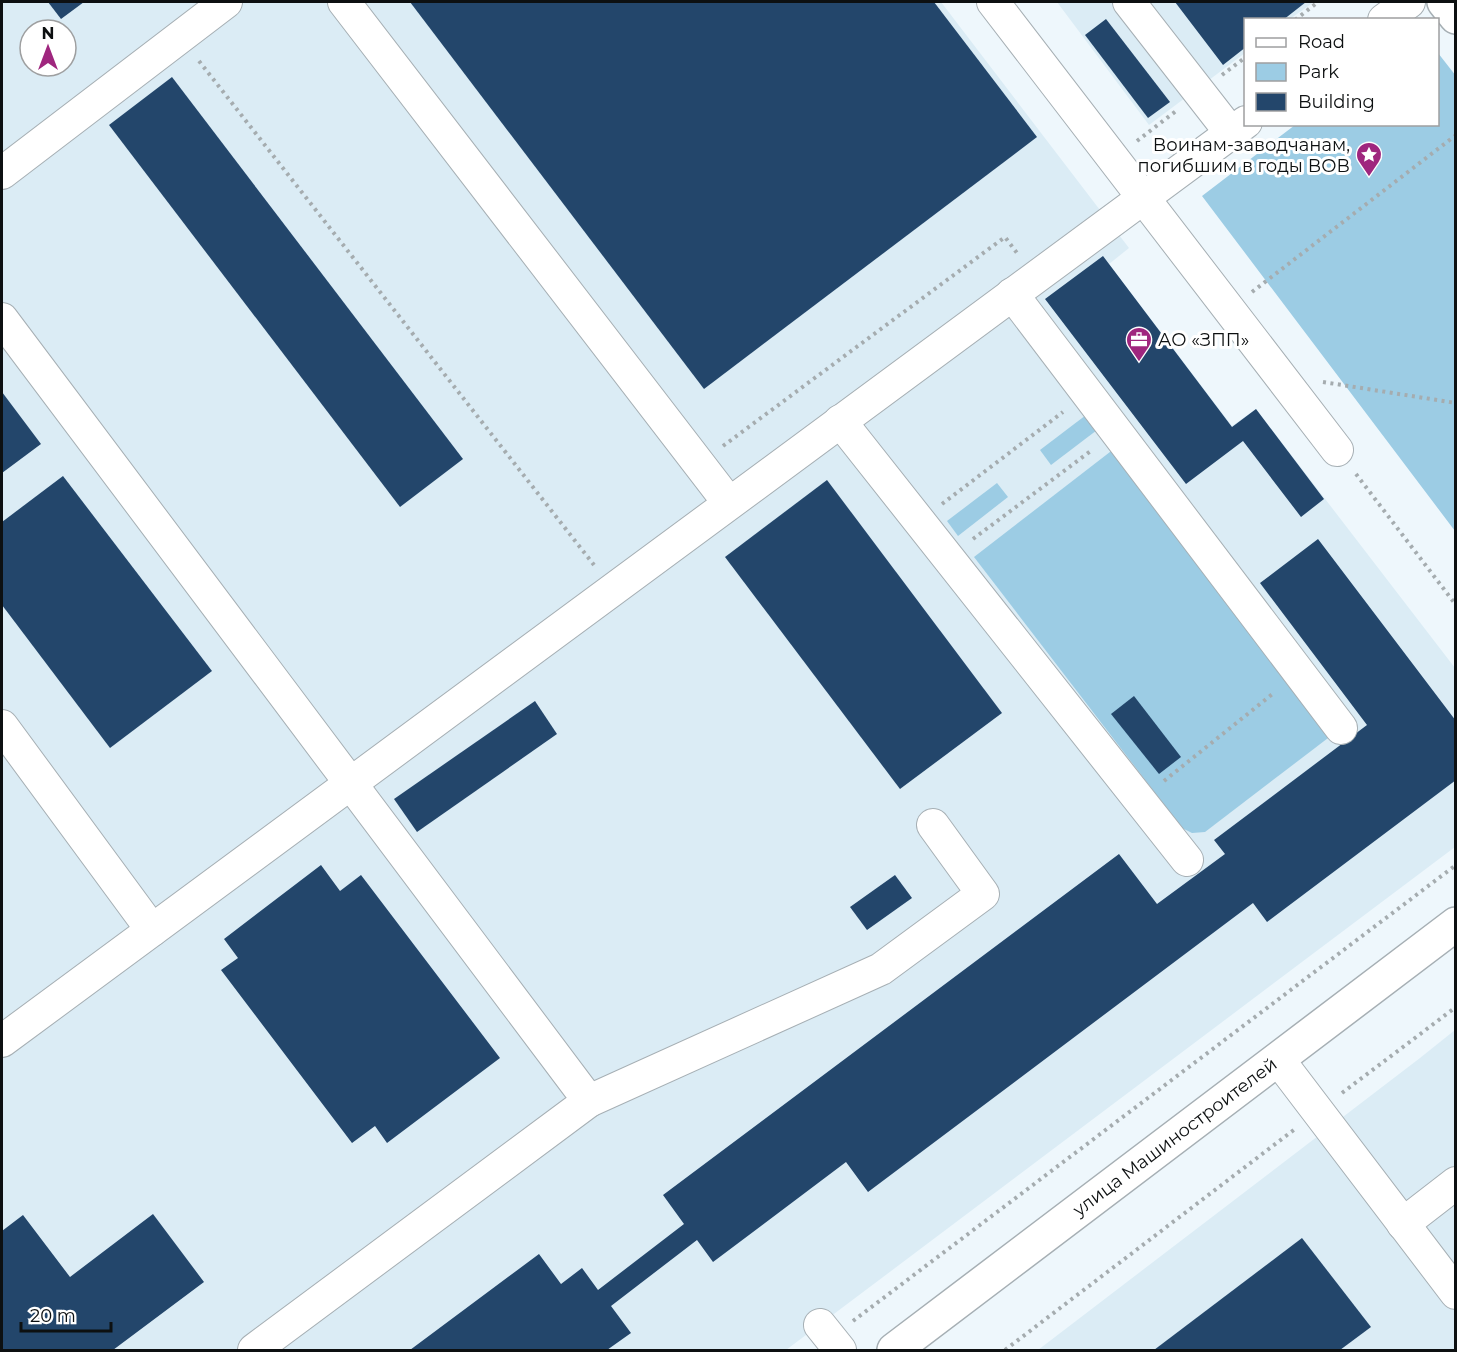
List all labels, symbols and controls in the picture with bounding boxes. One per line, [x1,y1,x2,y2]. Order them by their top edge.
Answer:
north arrow [18,18,78,78]
legend [1244,18,1439,126]
text: N [42,24,54,43]
text: Road [1298,31,1345,53]
text: Park [1298,61,1339,83]
text: Building [1298,91,1375,113]
place label: Воинам-заводчанам, погибшим в годы ВОВ [1138,134,1350,177]
place icon: Воинам-заводчанам, погибшим в годы ВОВ [1354,140,1384,178]
office icon: АО «ЗПП» [1124,325,1154,363]
place label: АО «ЗПП» [1158,329,1249,351]
street label: улица Машиностроителей [1068,1053,1281,1222]
scale bar [21,1295,111,1333]
text: 20 m [30,1305,76,1327]

